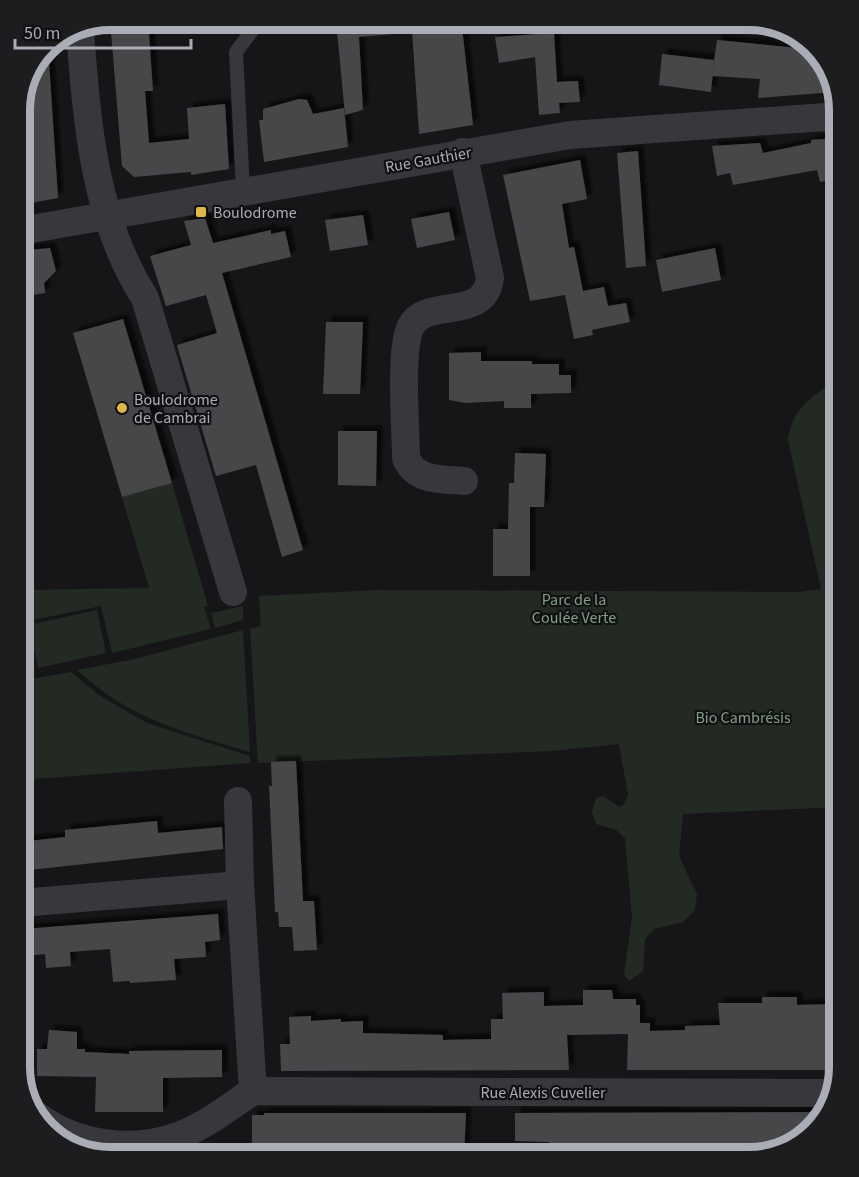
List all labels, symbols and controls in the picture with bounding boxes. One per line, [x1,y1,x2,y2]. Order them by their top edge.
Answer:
scale bar [15,12,190,50]
text: 50 m [24,21,60,46]
street label: Rue Gauthier [383,142,473,178]
place label: Boulodrome [213,202,297,224]
marker: Boulodrome [194,205,208,219]
place label: Boulodrome de Cambrai [134,389,218,429]
marker: Boulodrome de Cambrai [115,401,129,415]
park label: Parc de la Coulée Verte [532,589,616,629]
park label: Bio Cambrésis [695,707,791,729]
street label: Rue Alexis Cuvelier [480,1082,606,1104]

